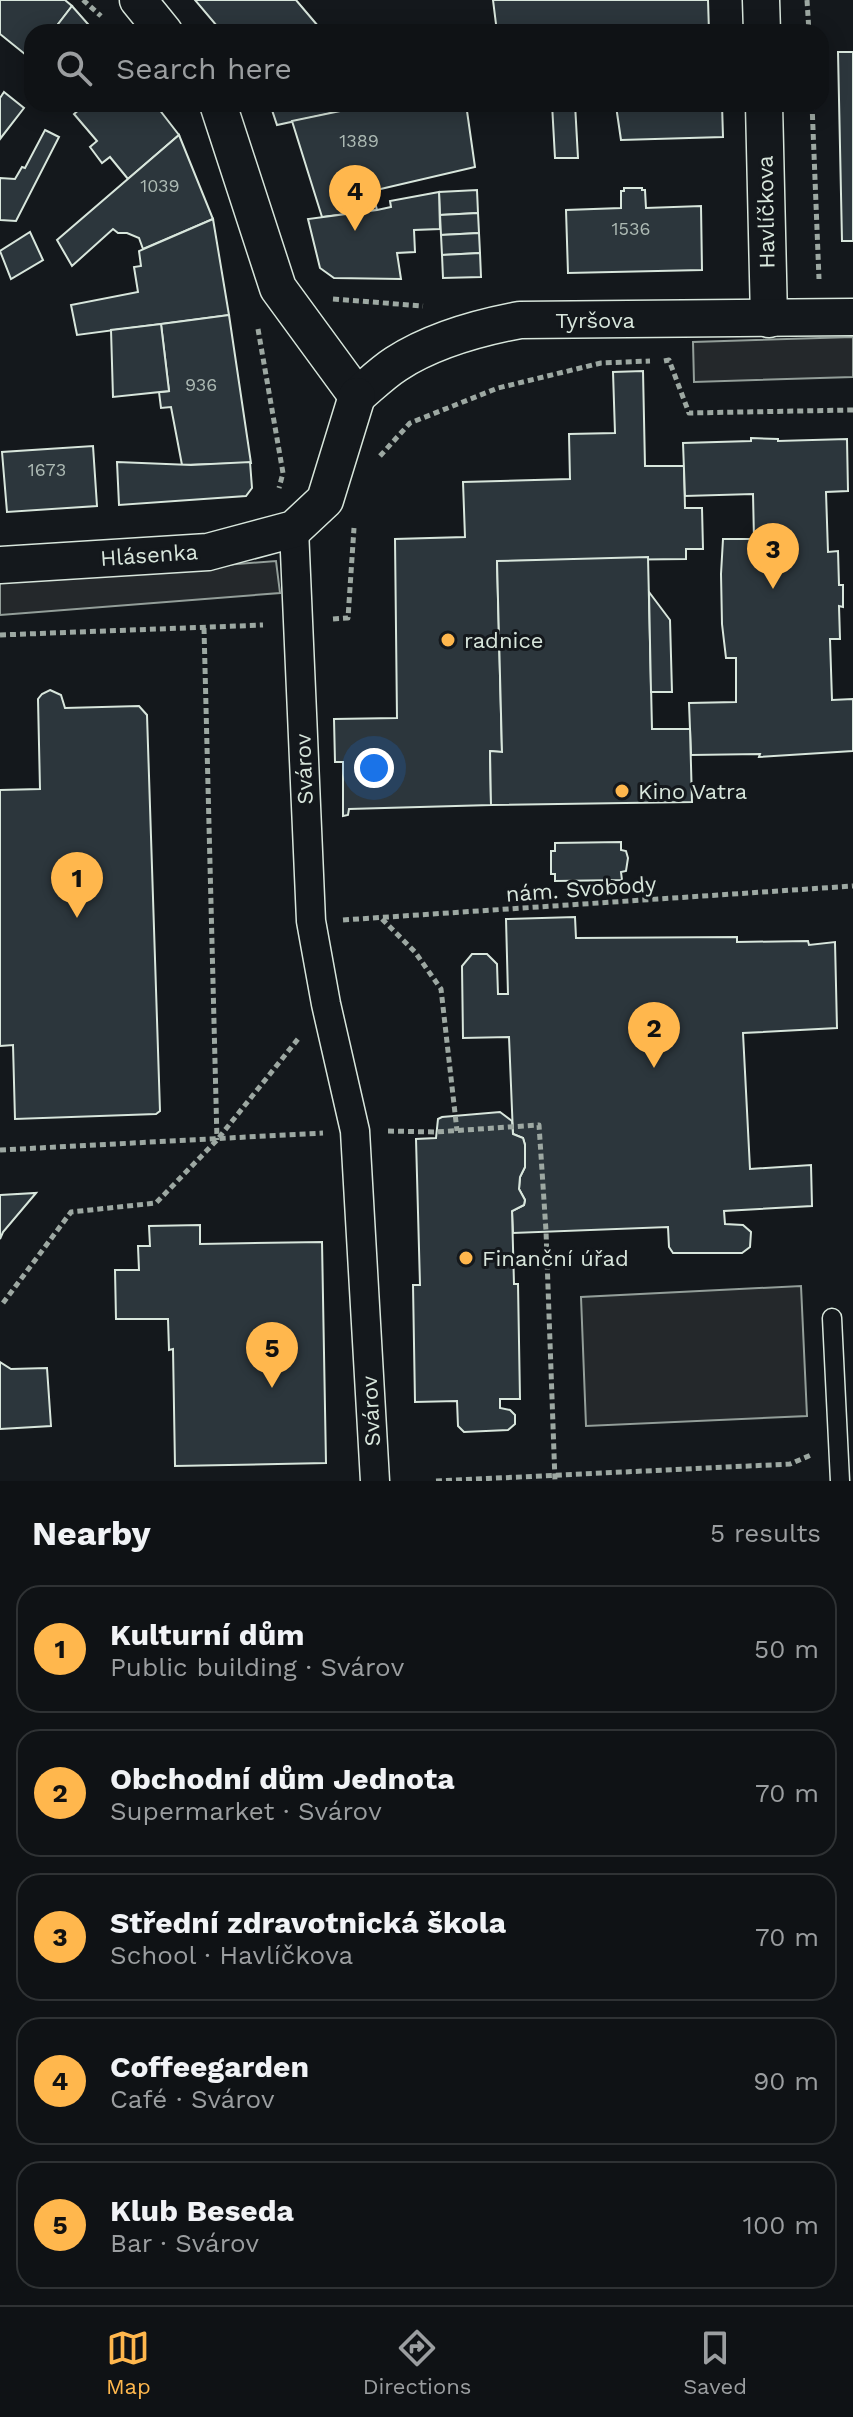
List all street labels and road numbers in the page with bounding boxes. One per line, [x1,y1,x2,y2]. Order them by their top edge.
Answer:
street label: Havlíčkova [753,155,779,269]
street label: Tyršova [555,308,635,333]
street label: Hlásenka [99,539,199,571]
street label: Svárov [290,733,318,805]
street label: nám. Svobody [505,871,658,907]
street label: Svárov [357,1374,385,1447]

